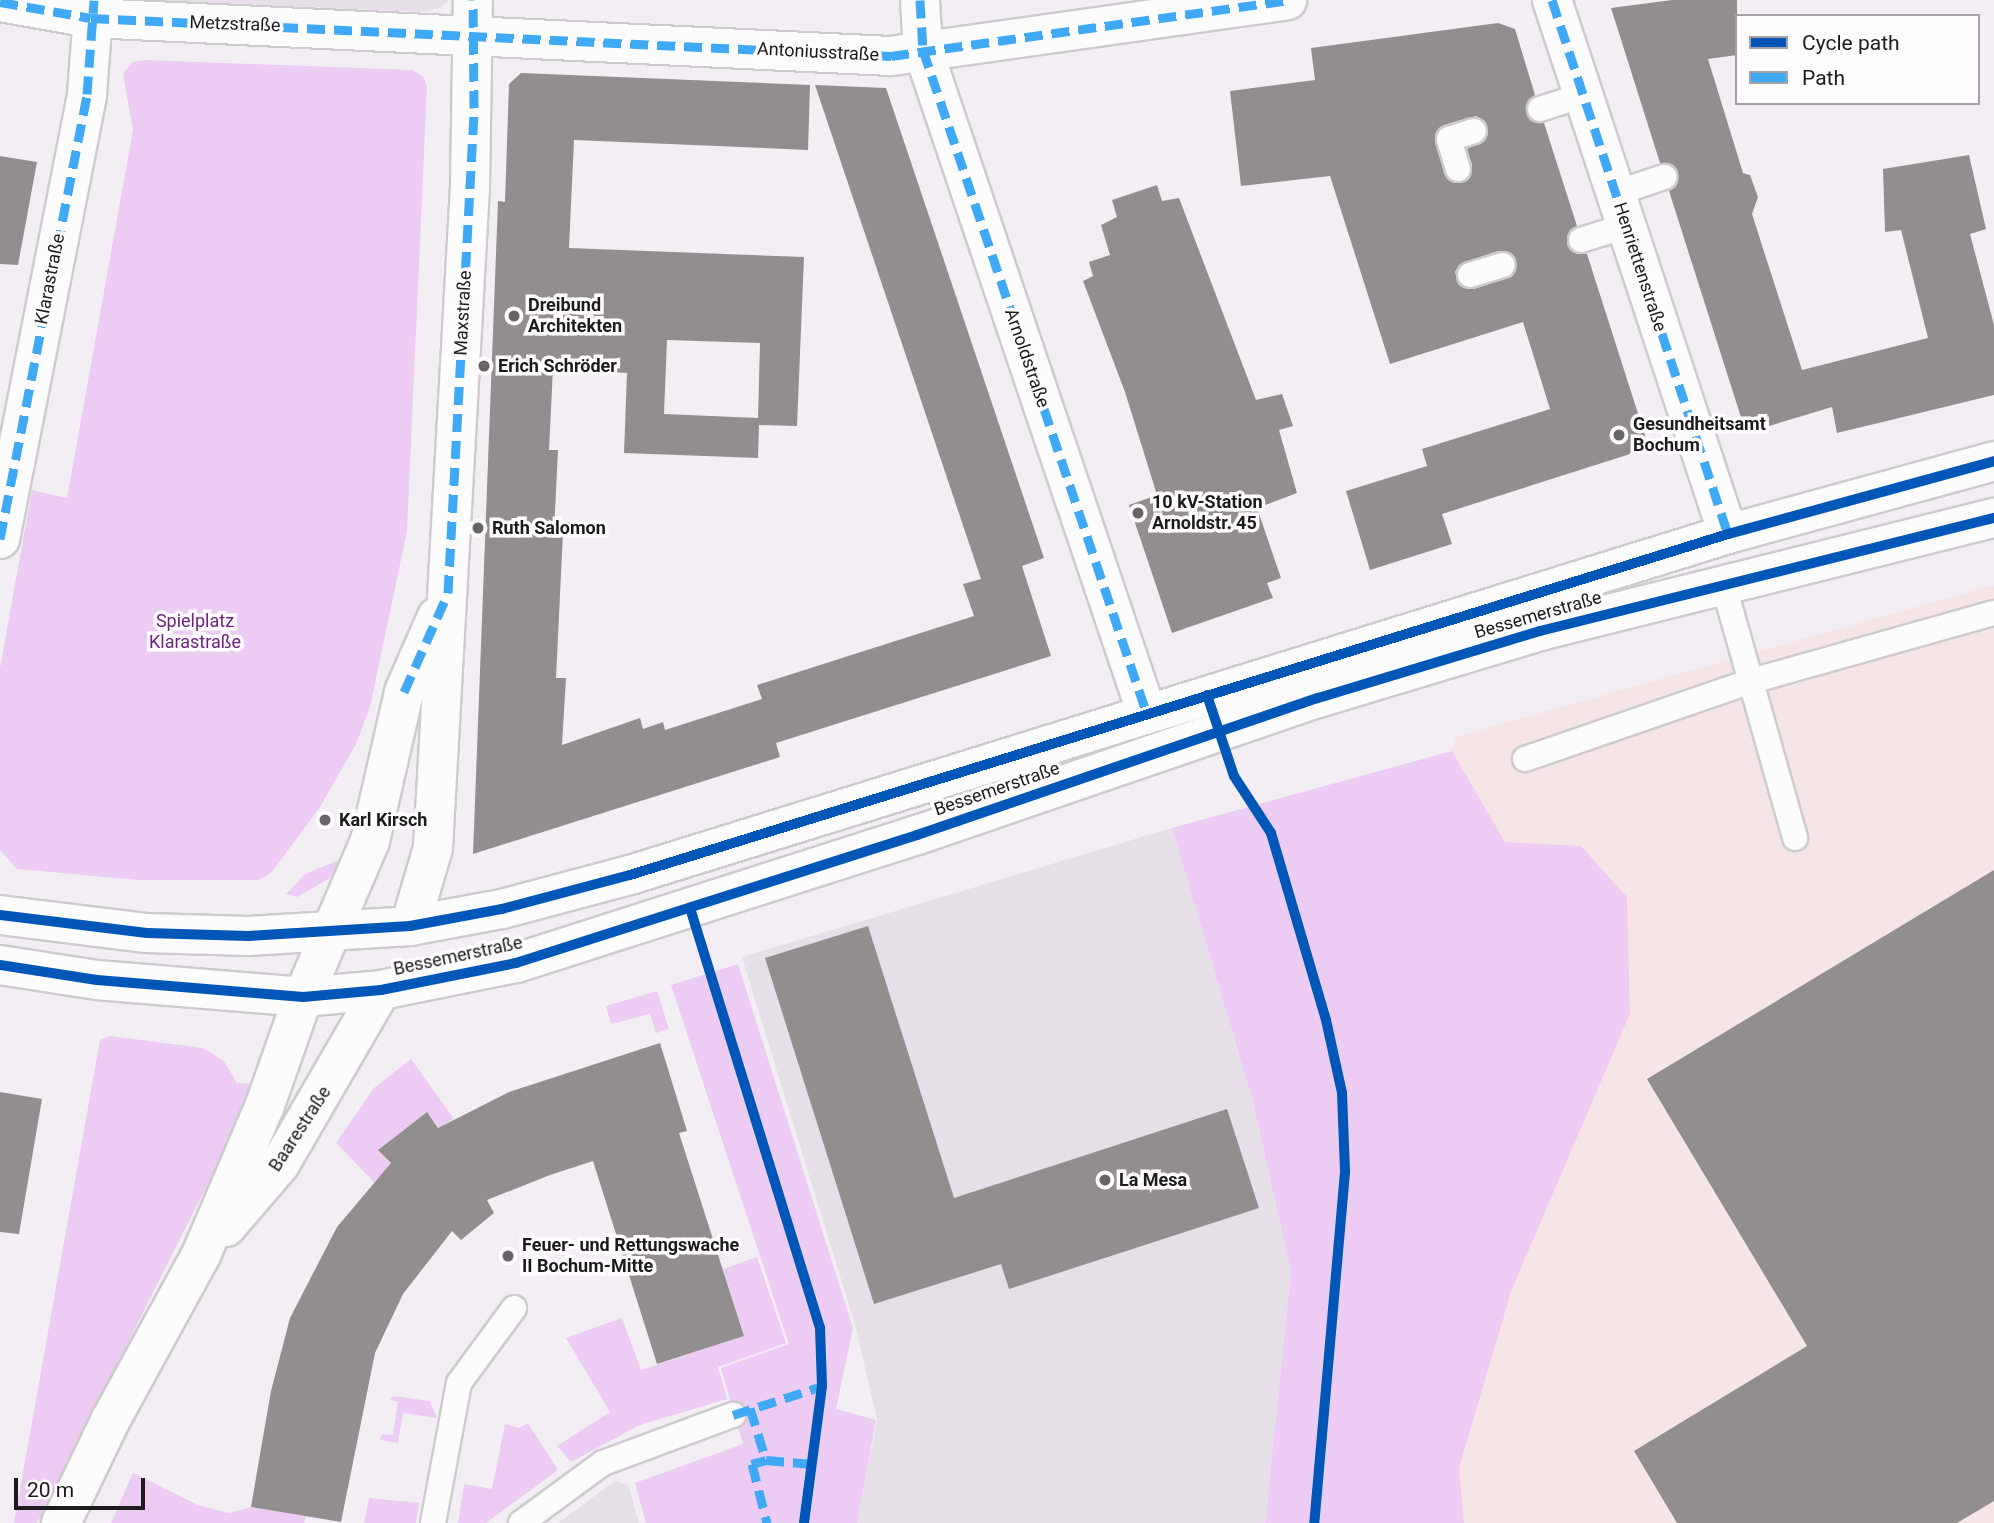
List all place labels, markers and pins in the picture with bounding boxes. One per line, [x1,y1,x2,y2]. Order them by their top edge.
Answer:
place label: Dreibund Architekten [528,295,622,338]
marker: Dreibund Architekten [506,308,522,324]
place label: Erich Schröder [498,355,617,377]
marker: Erich Schröder [476,358,492,374]
place label: Gesundheitsamt Bochum [1633,414,1766,457]
marker: Gesundheitsamt Bochum [1611,427,1627,443]
place label: 10 kV-Station Arnoldstr. 45 [1152,492,1262,534]
marker: 10 kV-Station Arnoldstr. 45 [1130,505,1146,521]
place label: Ruth Salomon [492,517,606,539]
marker: Ruth Salomon [470,520,486,536]
place label: Karl Kirsch [339,809,427,831]
marker: Karl Kirsch [317,812,333,828]
place label: La Mesa [1119,1169,1187,1191]
marker: La Mesa [1097,1172,1113,1188]
place label: Feuer- und Rettungswache II Bochum-Mitte [522,1235,739,1278]
marker: Feuer- und Rettungswache II Bochum-Mitte [500,1248,516,1264]

